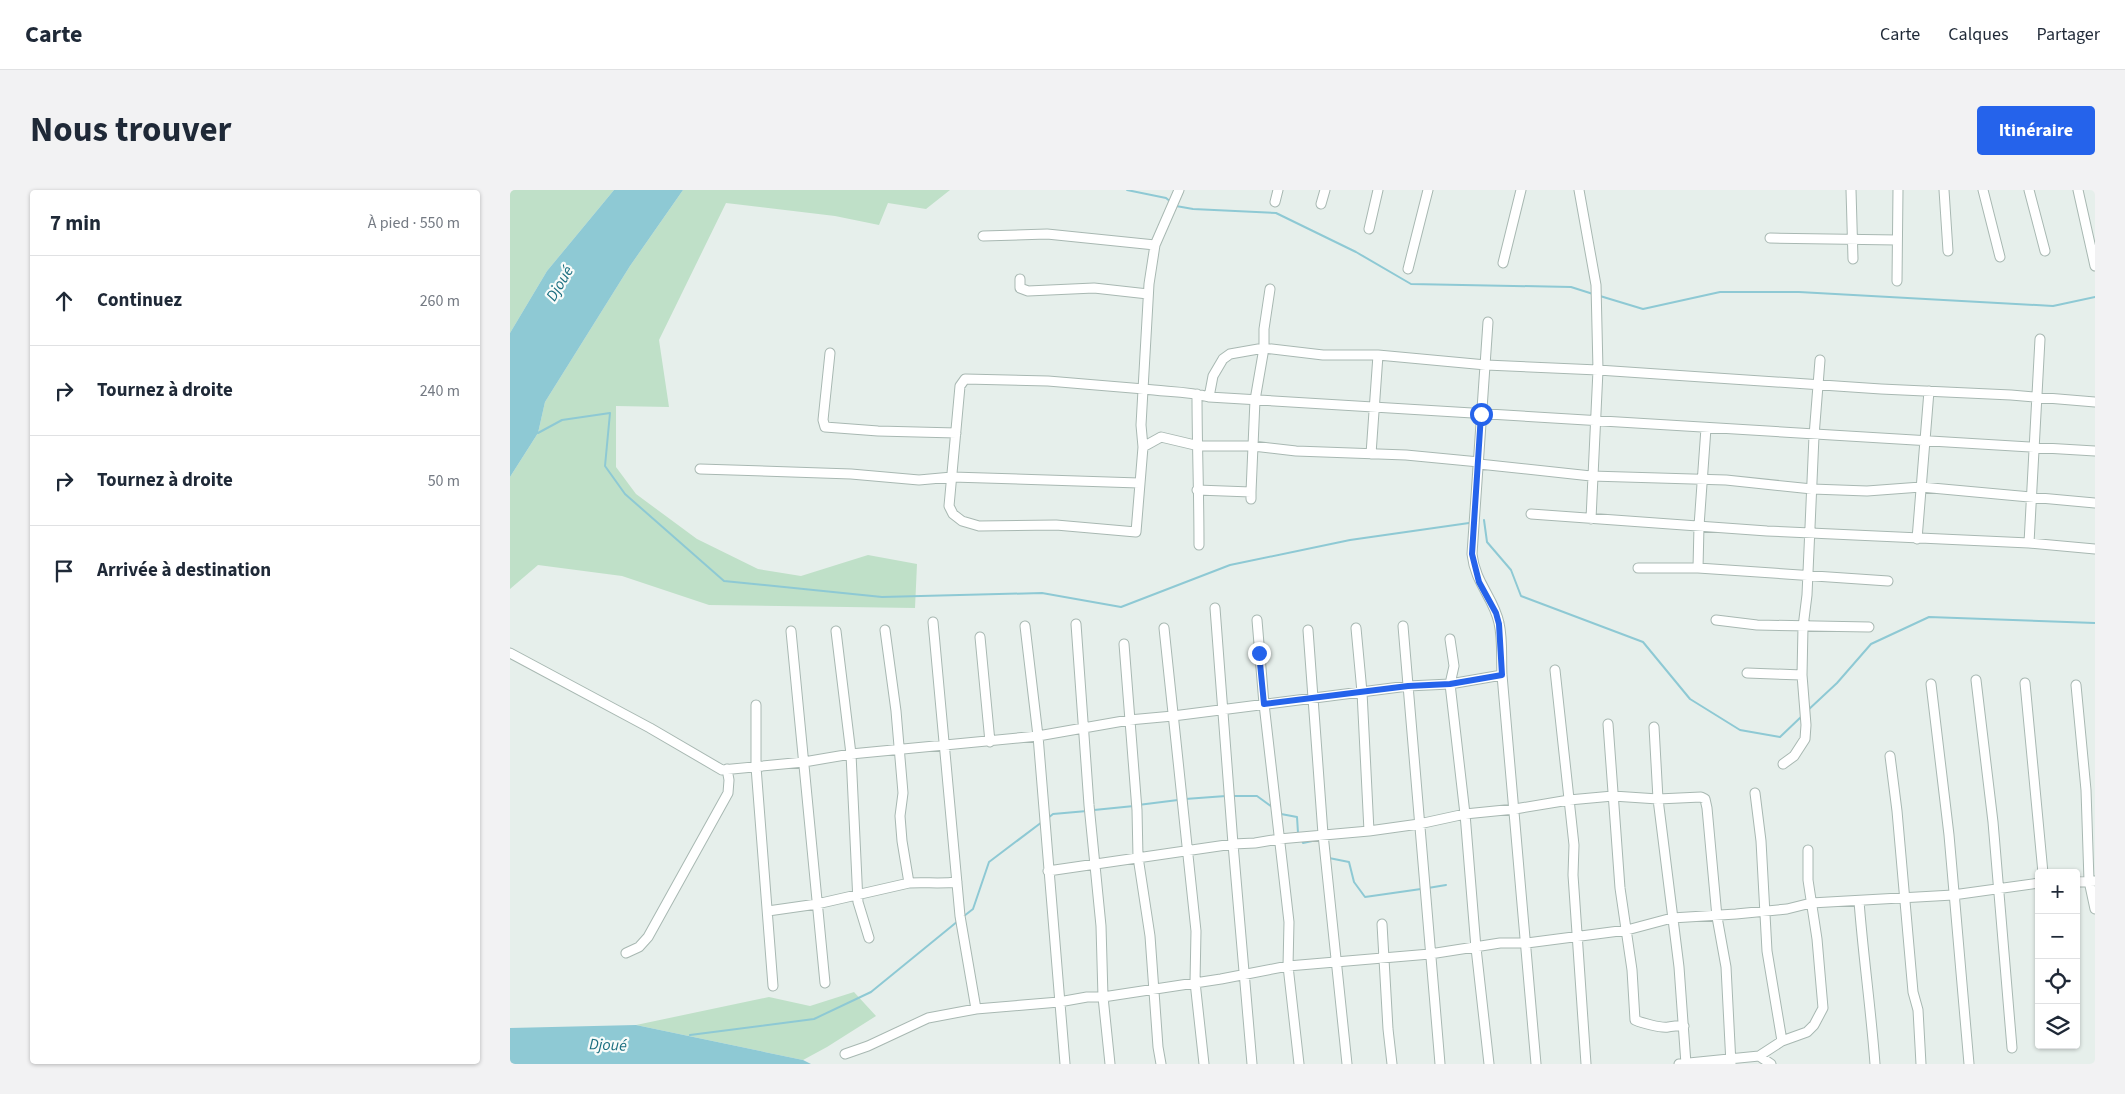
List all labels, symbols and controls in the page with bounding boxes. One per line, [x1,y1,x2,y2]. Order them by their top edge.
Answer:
text: Carte [25,17,82,52]
text: Carte [1880,22,1920,47]
text: Calques [1948,22,2008,47]
text: Partager [2036,22,2100,47]
text: Nous trouver [30,105,231,155]
button: Itinéraire [1977,106,2095,155]
text: 7 min [50,208,101,238]
text: À pied · 550 m [368,212,460,234]
water label: Djoué [541,261,579,305]
icon: ahead [50,287,78,315]
text: Continuez [97,287,182,314]
text: 260 m [420,290,460,312]
icon: right [50,377,78,405]
text: Tournez à droite [97,377,233,404]
text: 240 m [420,380,460,402]
route start [1470,403,1493,426]
icon: right [50,467,78,495]
text: Tournez à droite [97,467,233,494]
text: 50 m [428,470,460,492]
icon: arrive [50,557,78,585]
text: Arrivée à destination [97,557,271,584]
route end [1248,642,1271,665]
map controls [2035,869,2080,1049]
button: + [2035,869,2080,914]
button: − [2035,914,2080,959]
button: locate [2035,959,2080,1004]
button: layers [2035,1004,2080,1049]
water label: Djoué [589,1033,627,1057]

